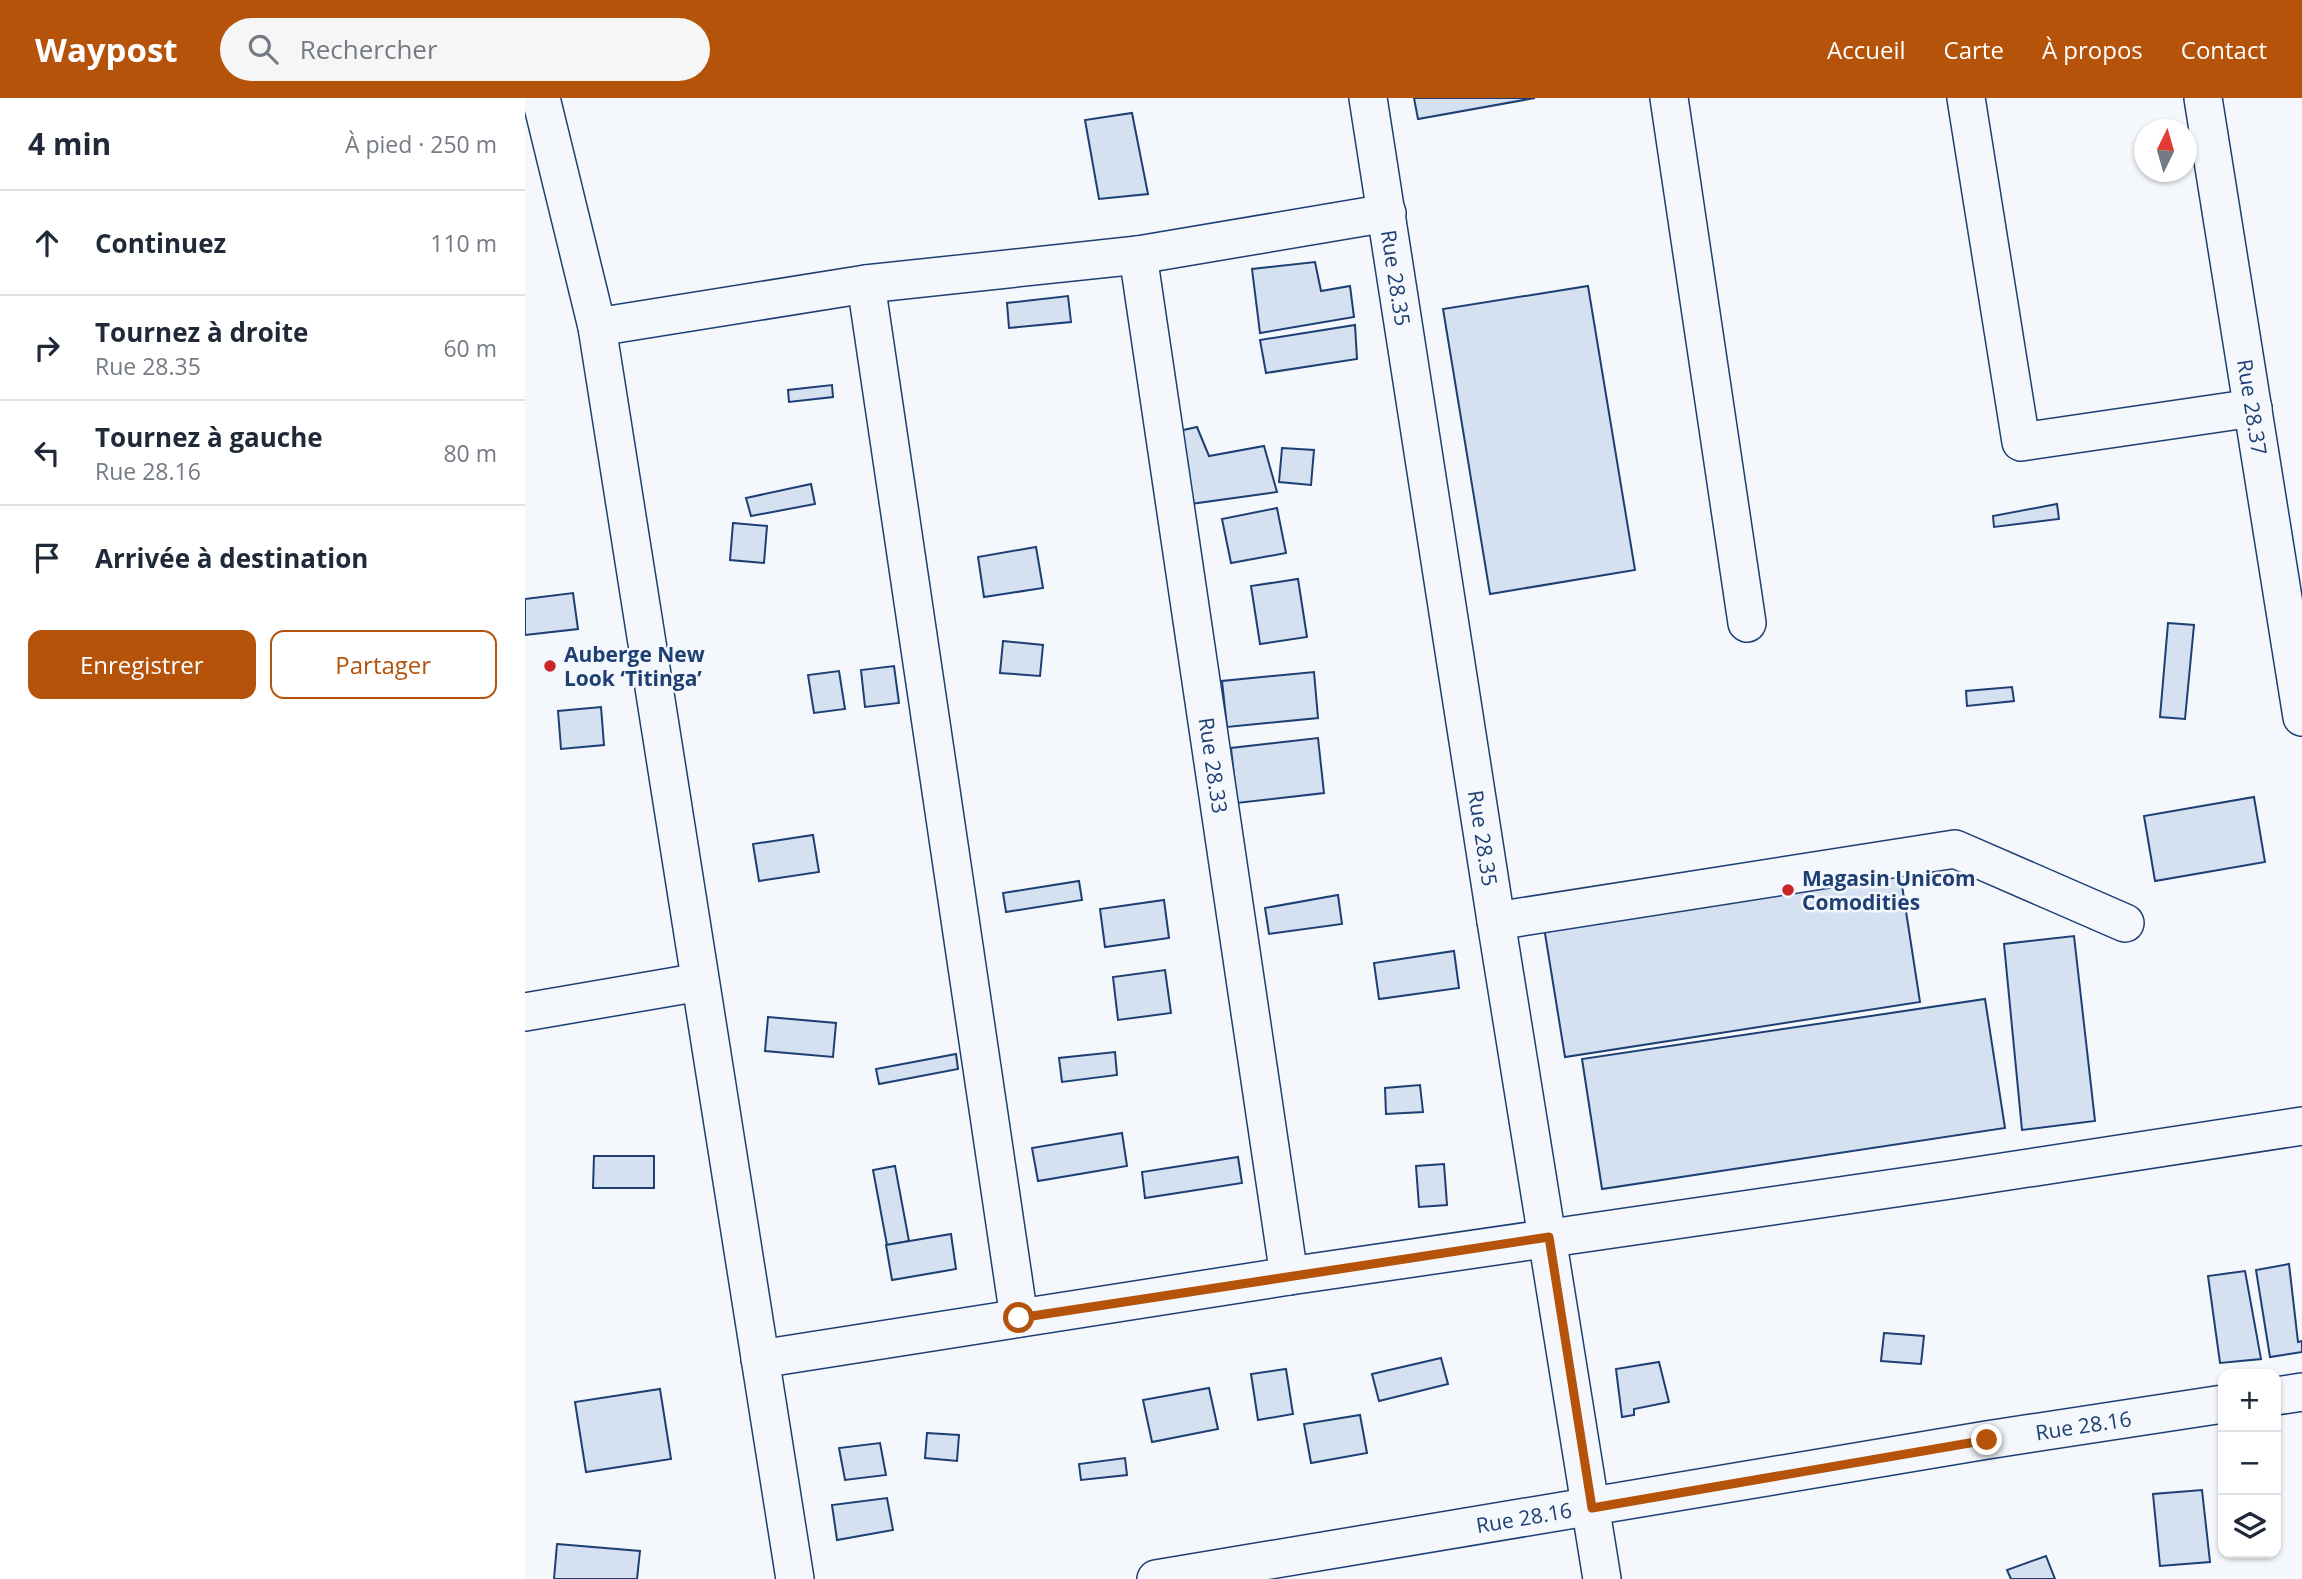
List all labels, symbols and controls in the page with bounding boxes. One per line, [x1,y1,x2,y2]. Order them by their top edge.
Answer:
search box [220,18,710,81]
text: Waypost [35,27,178,72]
icon: search [244,30,282,68]
text: Rechercher [300,31,438,67]
text: Accueil [1827,33,1906,66]
text: Carte [1944,33,2004,66]
text: À propos [2042,33,2143,66]
text: Contact [2181,33,2267,66]
north arrow [2134,119,2197,182]
text: 4 min [28,123,111,164]
text: À pied · 250 m [345,128,497,160]
icon: ahead [28,224,66,262]
text: Continuez [95,225,226,261]
text: 110 m [430,227,497,259]
street label: Rue 28.35 [1375,228,1417,328]
text: Tournez à droite [95,314,308,350]
icon: right [28,329,66,367]
text: 60 m [443,332,497,364]
text: Rue 28.35 [95,350,201,382]
street label: Rue 28.37 [2231,357,2274,457]
text: Tournez à gauche [95,419,323,455]
icon: left [28,434,66,472]
text: 80 m [443,437,497,469]
text: Rue 28.16 [95,455,201,487]
icon: arrive [28,539,66,577]
text: Arrivée à destination [95,540,368,576]
button: Enregistrer [28,630,256,699]
button: Partager [270,630,497,699]
place label: Auberge New Look ‘Titinga’ [564,640,705,692]
marker: Auberge New Look ‘Titinga’ [542,658,558,674]
street label: Rue 28.33 [1193,716,1234,815]
street label: Rue 28.35 [1462,788,1504,888]
place label: Magasin Unicom Comodities [1802,864,1976,916]
marker: Magasin Unicom Comodities [1780,882,1796,898]
route start [1003,1302,1034,1333]
map controls [2218,1369,2281,1558]
button: + [2218,1369,2281,1432]
street label: Rue 28.16 [2033,1404,2133,1446]
route end [1971,1424,2002,1455]
button: − [2218,1432,2281,1495]
button: layers [2218,1495,2281,1558]
street label: Rue 28.16 [1474,1496,1574,1539]

